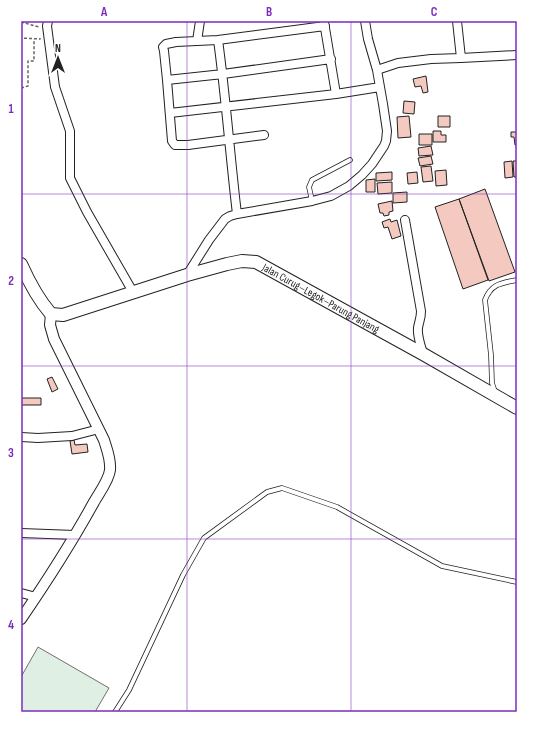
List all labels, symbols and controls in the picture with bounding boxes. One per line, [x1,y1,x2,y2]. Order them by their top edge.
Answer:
text: A [100,4,108,20]
text: B [266,4,272,20]
text: C [431,4,438,20]
north arrow [38,38,78,78]
text: N [55,42,61,55]
text: 1 [8,101,14,117]
street label: Jalan Curug–Legok–Parung Panjang [259,260,382,336]
text: 2 [8,273,14,289]
text: 3 [8,445,14,461]
text: 4 [8,617,14,633]

